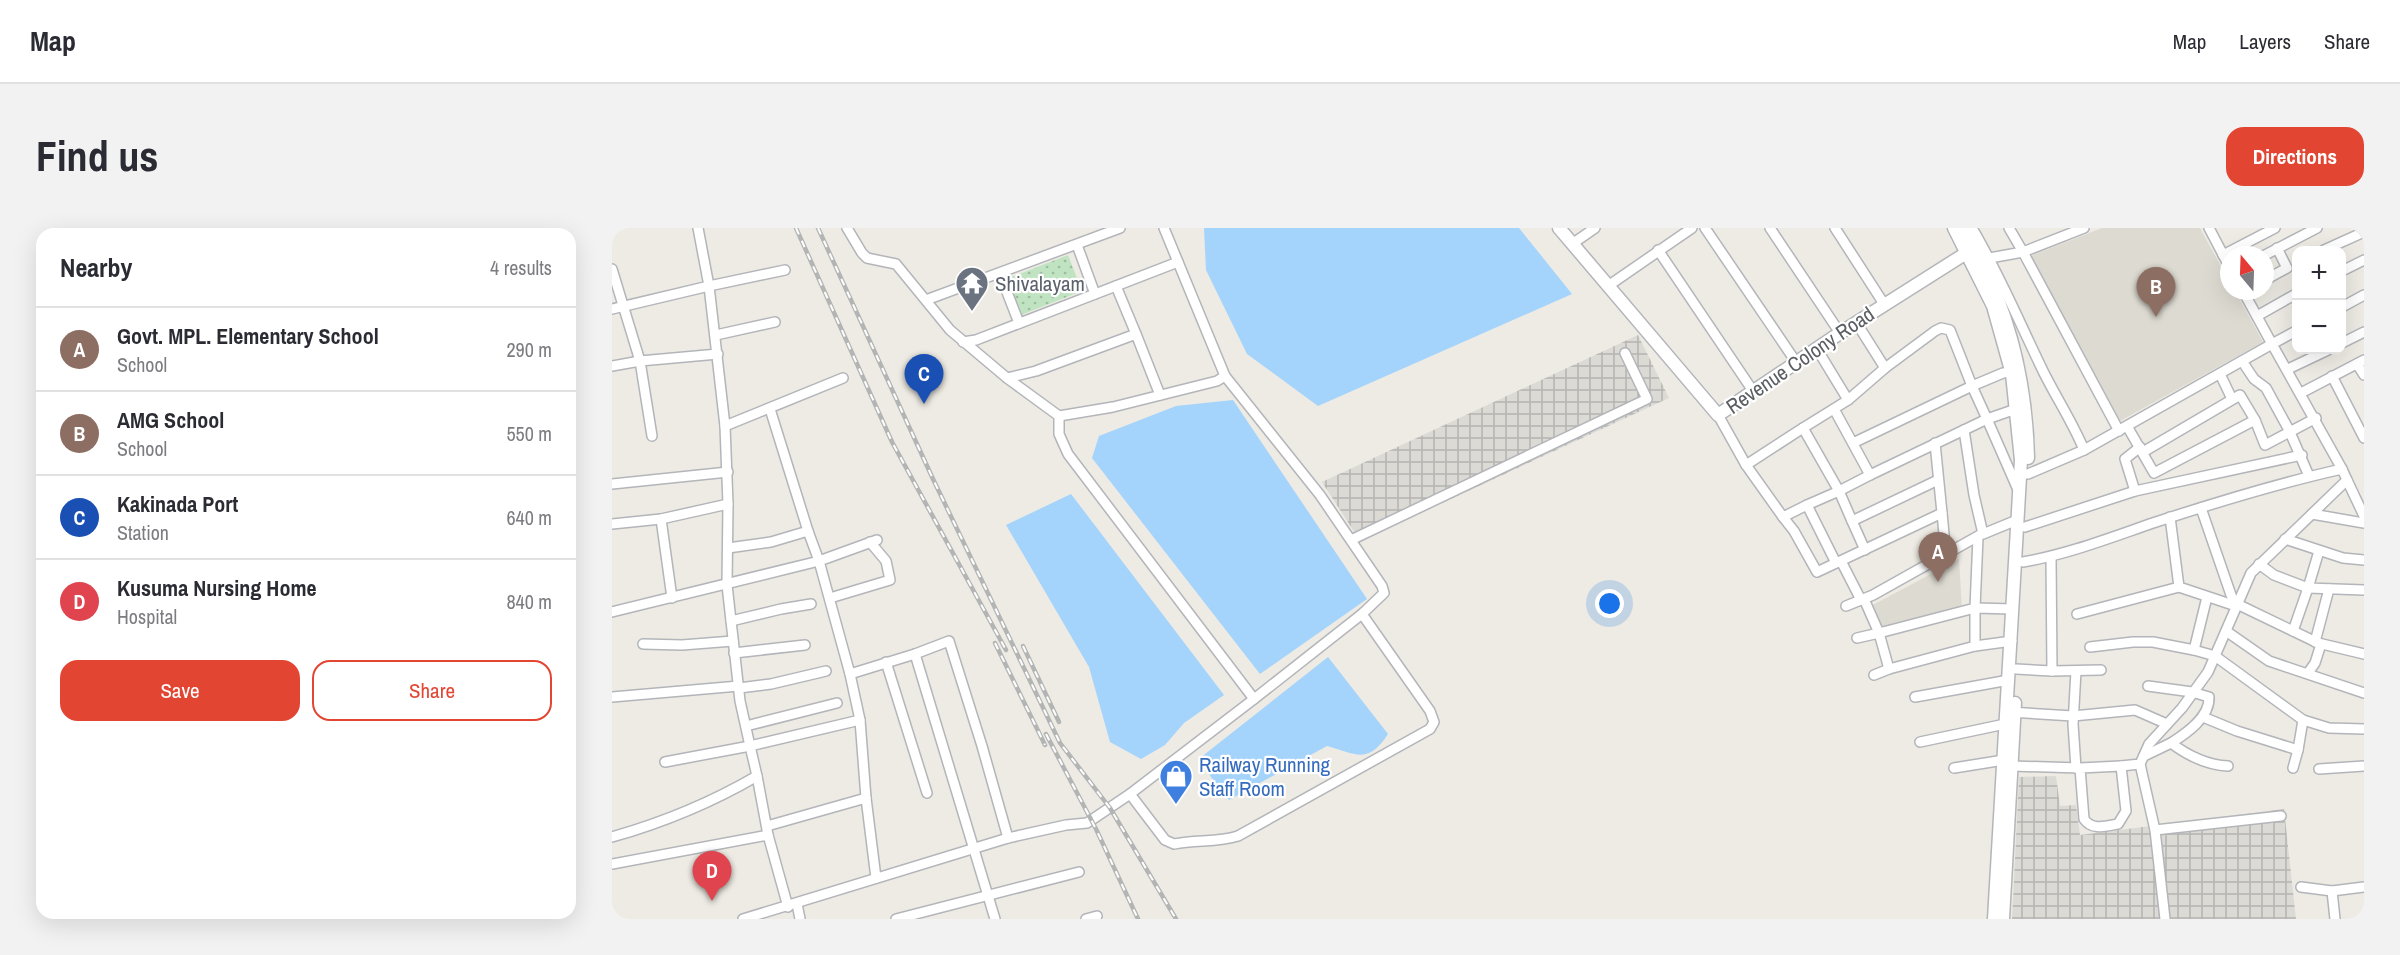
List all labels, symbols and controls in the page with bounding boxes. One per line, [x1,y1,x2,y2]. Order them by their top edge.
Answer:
text: Map [30,22,76,60]
text: Map [2173,27,2206,56]
text: Layers [2239,27,2291,56]
text: Share [2324,27,2370,56]
button: Directions [2226,127,2364,186]
text: Find us [36,128,158,184]
north arrow [2220,246,2274,300]
map controls [2292,246,2346,354]
button: + [2292,246,2346,300]
text: Nearby [60,250,132,285]
text: 4 results [490,254,552,281]
temple icon: Shivalayam [954,265,990,312]
pin: B [2136,268,2176,317]
place label: Shivalayam [995,269,1085,298]
street label: Revenue Colony Road [1720,300,1880,420]
button: − [2292,300,2346,354]
text: Govt. MPL. Elementary School [117,321,379,351]
text: A [74,336,85,363]
text: 290 m [506,336,552,363]
text: School [117,351,167,378]
pin: C [904,354,944,404]
text: AMG School [117,405,224,435]
text: B [74,420,85,447]
text: 550 m [506,420,552,447]
text: School [117,435,167,462]
text: Kakinada Port [117,489,238,519]
text: C [74,504,85,531]
text: 640 m [506,504,552,531]
text: Station [117,519,169,546]
pin: A [1918,532,1958,582]
text: Kusuma Nursing Home [117,573,316,603]
text: D [74,588,85,615]
text: 840 m [506,588,552,615]
your location [1595,589,1624,618]
text: Hospital [117,603,177,630]
button: Save [60,660,300,721]
button: Share [312,660,552,721]
place label: Railway Running Staff Room [1199,750,1331,803]
shop icon: Railway Running Staff Room [1158,758,1194,805]
pin: D [692,852,732,901]

